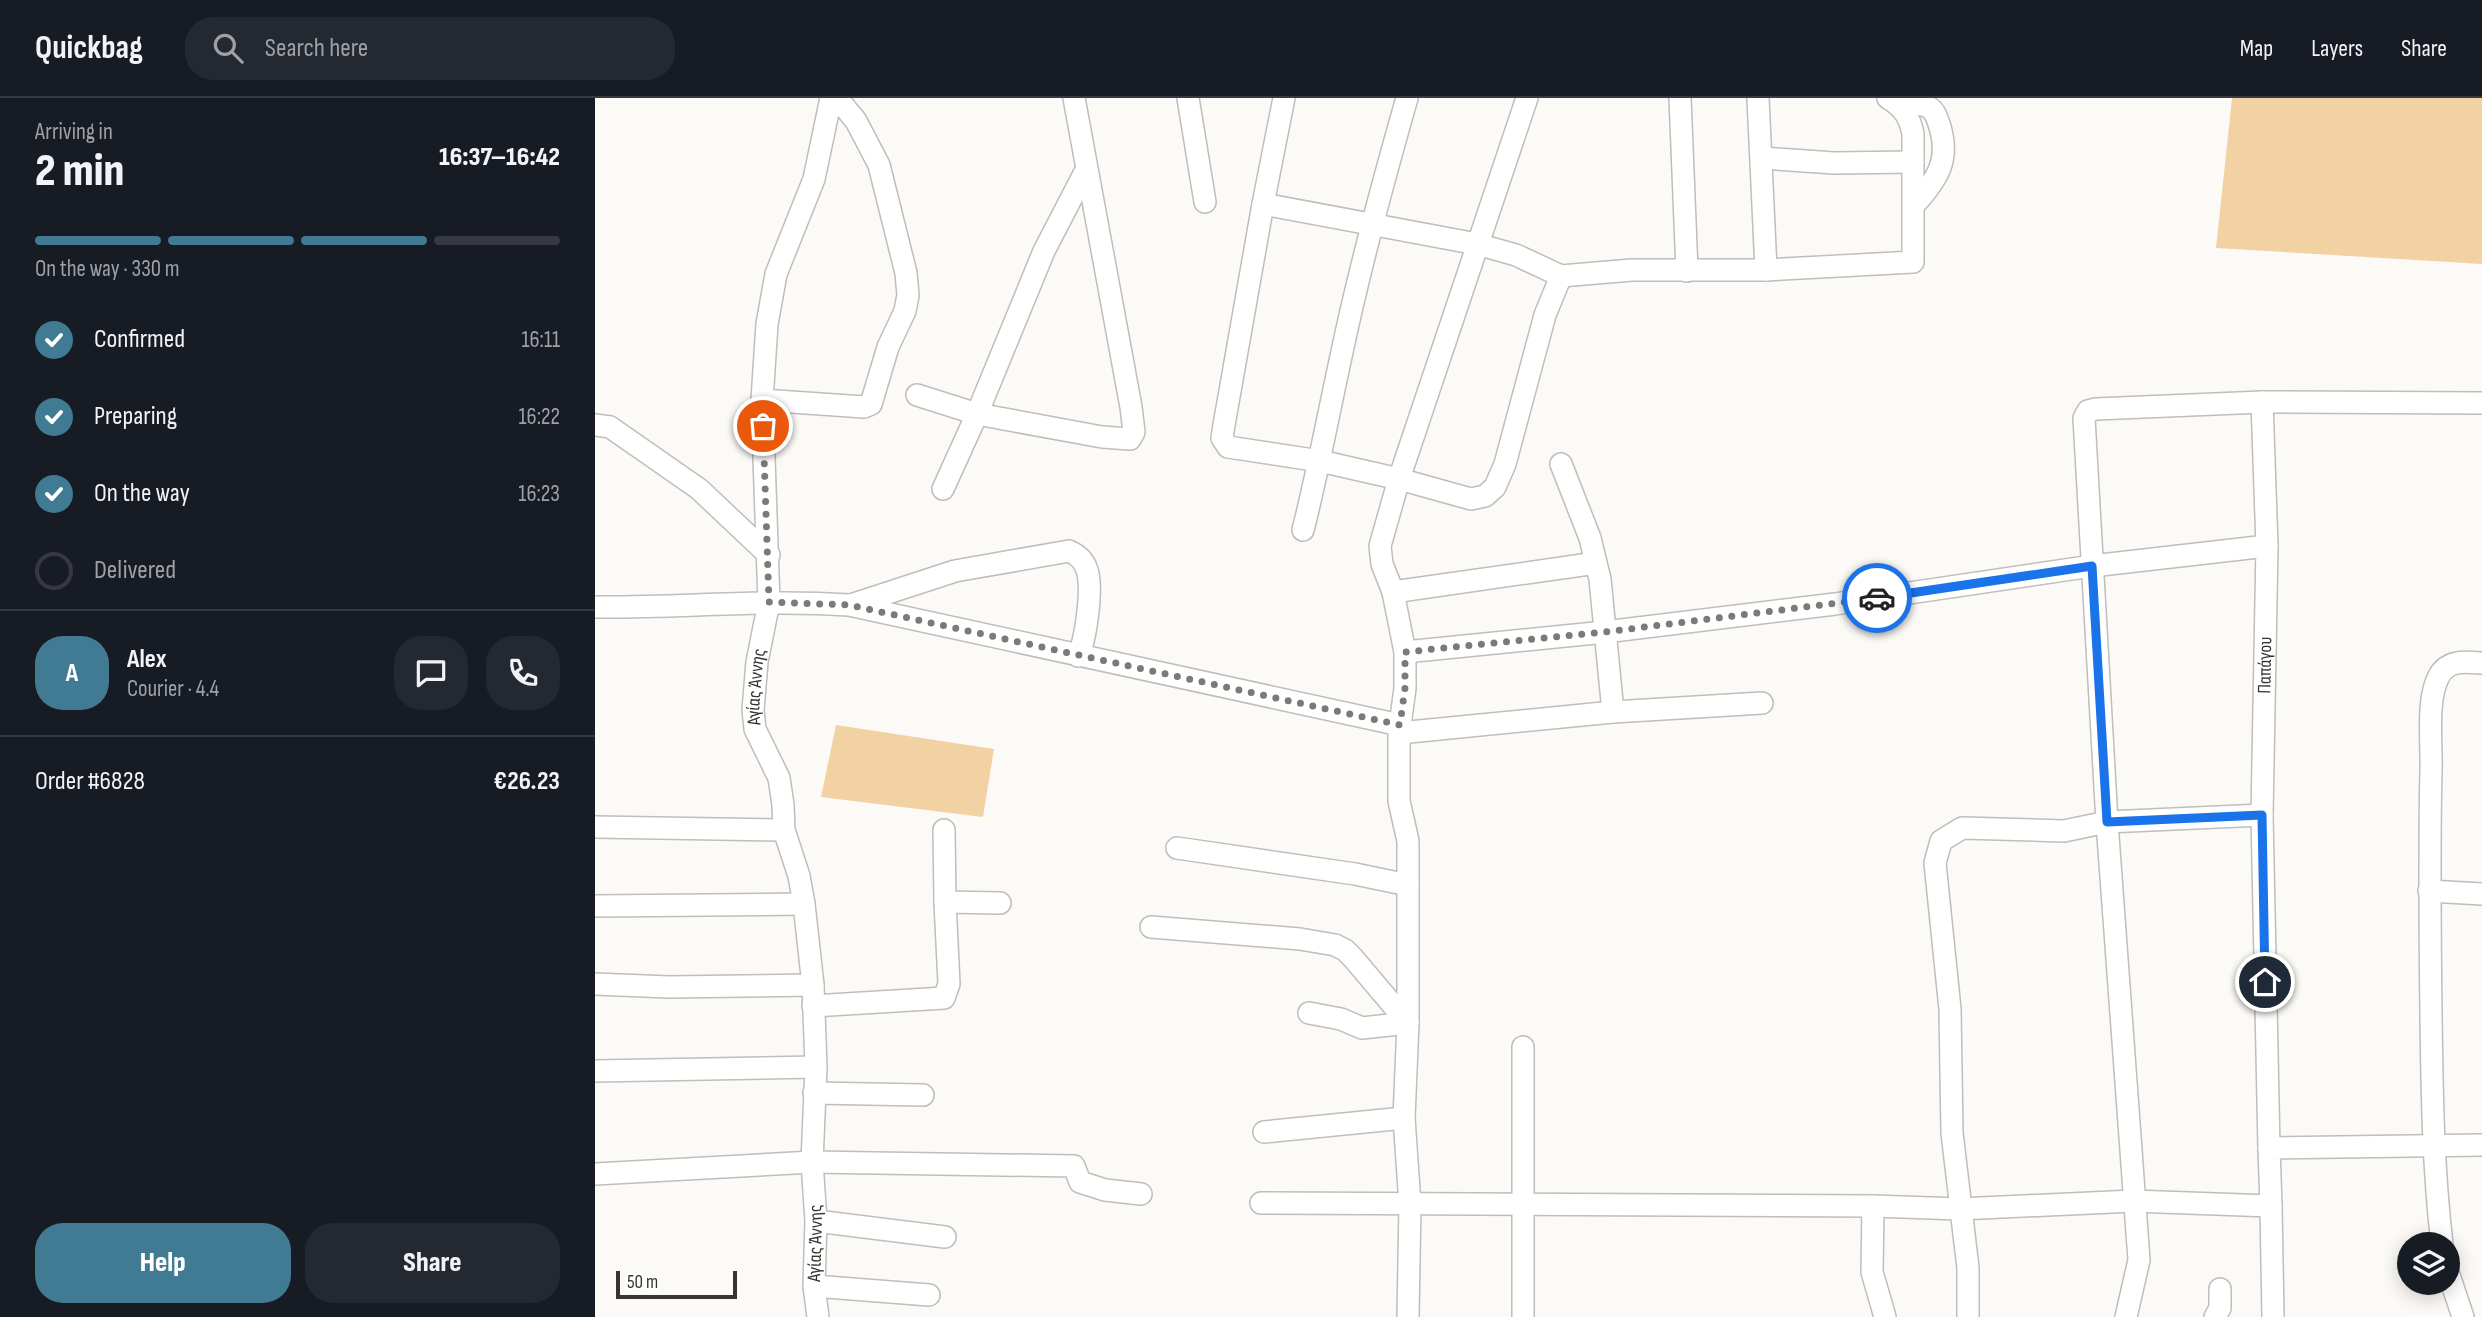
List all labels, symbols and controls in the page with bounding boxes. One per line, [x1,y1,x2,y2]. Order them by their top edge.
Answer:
search box [185,17,675,80]
text: Quickbag [35,28,143,68]
icon: search [209,29,247,67]
text: Search here [265,33,368,64]
text: Map [2240,34,2273,63]
text: Layers [2311,34,2363,63]
text: Share [2401,34,2447,63]
text: Arriving in [35,118,113,146]
text: 16:37–16:42 [439,142,560,173]
text: 2 min [35,144,124,199]
text: On the way · 330 m [35,255,180,283]
icon: check [35,321,73,359]
text: Confirmed [94,324,185,355]
text: 16:11 [521,326,560,354]
pin [733,396,793,456]
icon: check [35,398,73,436]
text: Preparing [94,401,177,432]
text: 16:22 [519,403,560,431]
icon: bag [744,407,782,445]
icon: check [35,475,73,513]
text: On the way [94,478,190,509]
text: 16:23 [518,480,560,508]
text: Delivered [94,555,176,586]
courier [1842,563,1912,633]
icon: car [1858,579,1896,617]
button: chat [394,636,468,710]
button: phone [486,636,560,710]
street label: Παπάγου [2253,636,2277,694]
text: Alex [127,644,167,675]
street label: Αγίας Άννης [741,646,771,728]
text: A [66,658,78,689]
text: Courier · 4.4 [127,675,219,703]
text: Order #6828 [35,766,145,797]
text: €26.23 [494,766,560,797]
pin [2235,952,2295,1012]
icon: home [2246,963,2284,1001]
street label: Αγίας Άννης [803,1204,828,1283]
button: Help [35,1223,291,1303]
button: Share [305,1223,560,1303]
map controls [2397,1232,2460,1295]
button: layers [2397,1232,2460,1295]
scale bar [616,1268,737,1300]
text: 50 m [627,1271,658,1294]

